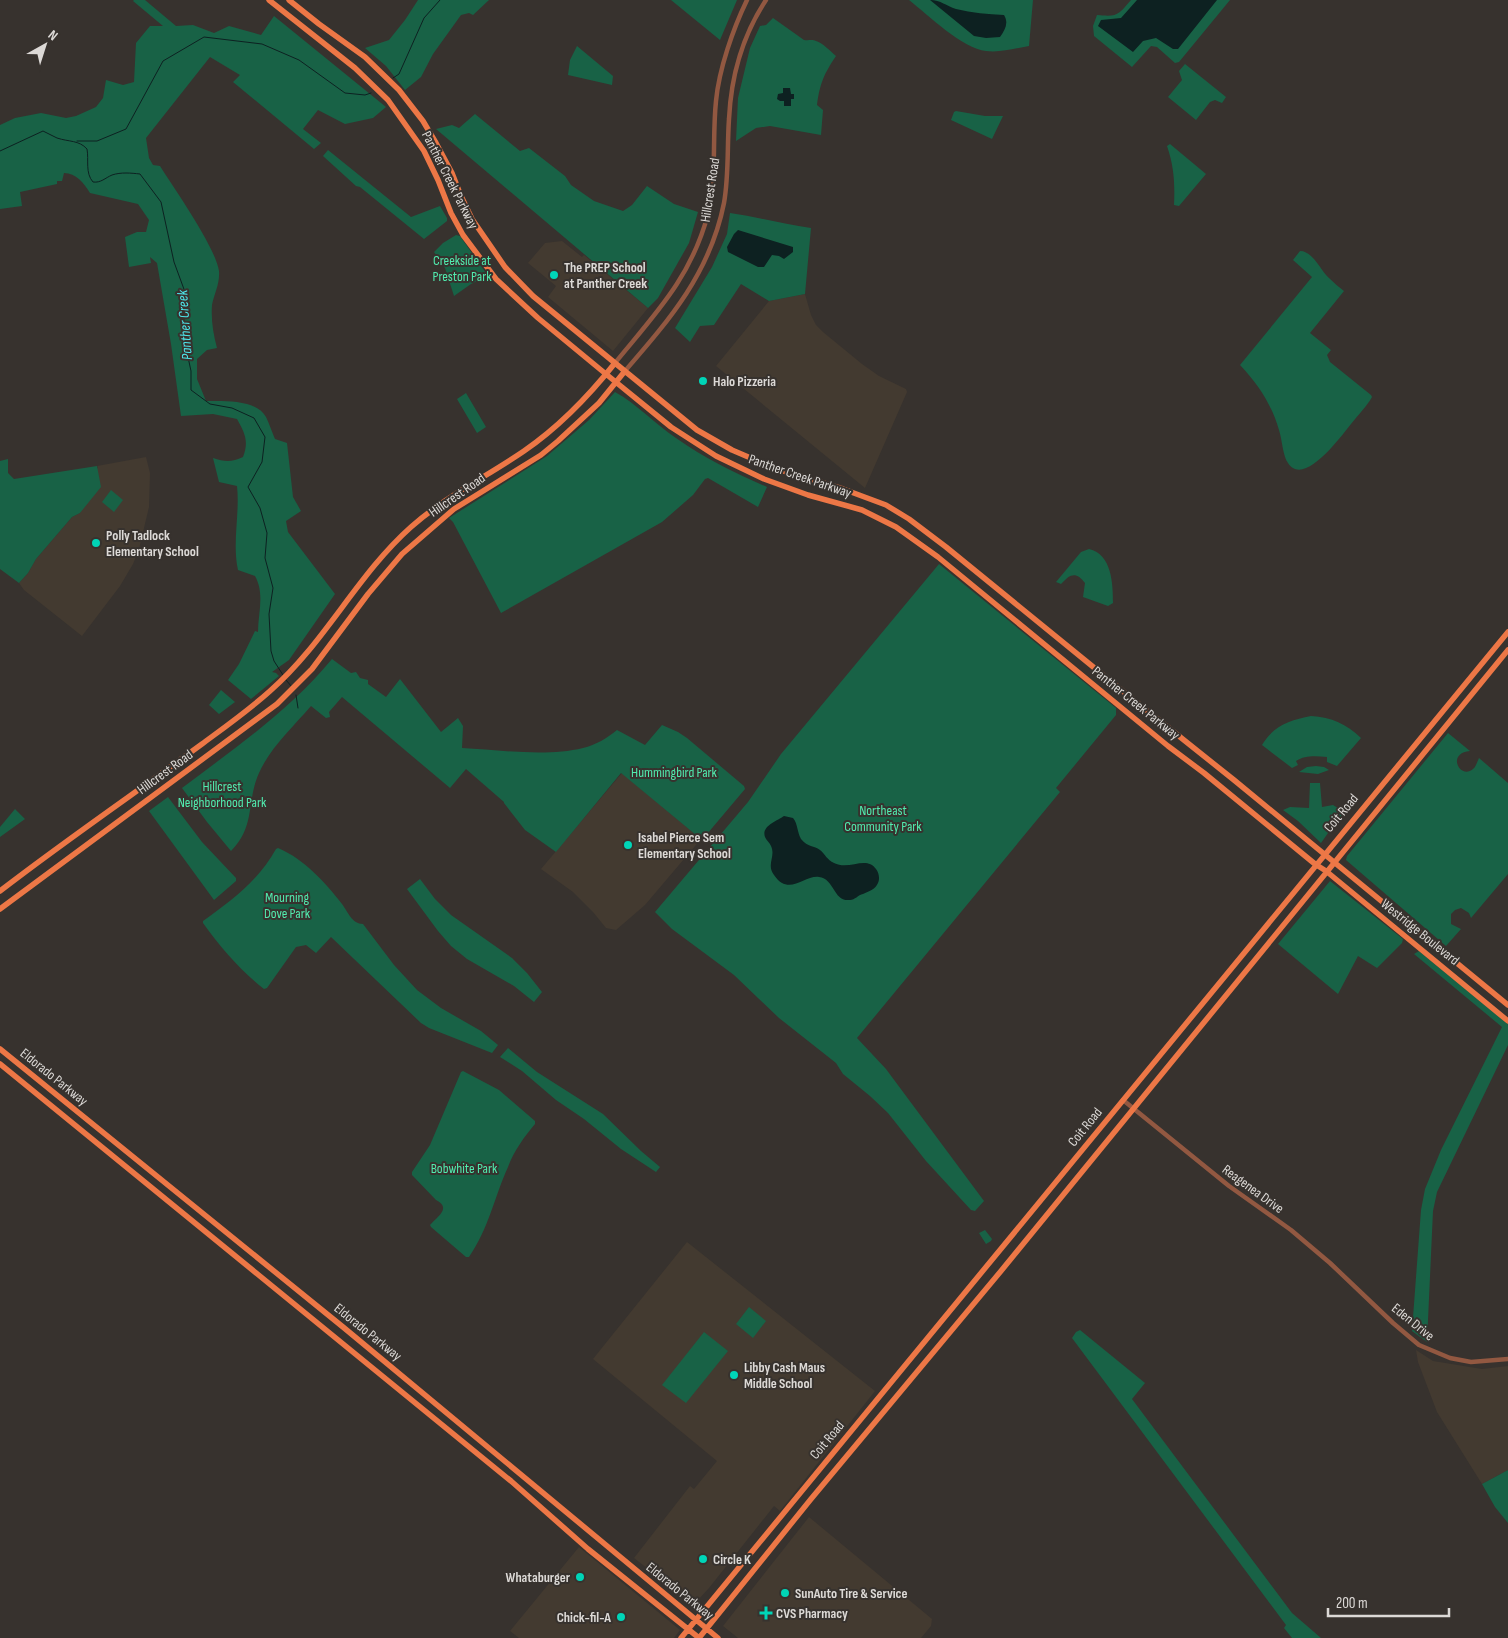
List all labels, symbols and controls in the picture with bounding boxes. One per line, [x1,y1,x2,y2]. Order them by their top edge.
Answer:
north arrow [20,20,70,70]
text: N [45,26,61,44]
street label: Panther Creek Parkway [418,128,482,232]
street label: Hillcrest Road [697,157,723,223]
park label: Creekside at Preston Park [432,252,492,285]
place label: The PREP School at Panther Creek [564,259,647,292]
marker: The PREP School at Panther Creek [548,269,560,281]
water label: Panther Creek [173,289,197,361]
place label: Halo Pizzeria [713,373,776,390]
marker: Halo Pizzeria [697,375,709,387]
street label: Panther Creek Parkway [746,450,854,502]
street label: Hillcrest Road [426,469,489,521]
place label: Polly Tadlock Elementary School [106,527,199,560]
marker: Polly Tadlock Elementary School [90,537,102,549]
street label: Panther Creek Parkway [1089,663,1184,744]
street label: Hillcrest Road [134,746,196,798]
park label: Hummingbird Park [631,764,718,781]
park label: Hillcrest Neighborhood Park [178,778,267,811]
street label: Coit Road [1320,790,1362,836]
park label: Northeast Community Park [844,802,922,835]
place label: Isabel Pierce Sem Elementary School [638,829,731,862]
marker: Isabel Pierce Sem Elementary School [622,839,634,851]
park label: Mourning Dove Park [264,889,311,922]
street label: Westridge Boulevard [1377,895,1463,969]
street label: Eldorado Parkway [17,1045,92,1110]
street label: Coit Road [1064,1104,1106,1150]
park label: Bobwhite Park [431,1160,498,1177]
street label: Reagenea Drive [1219,1161,1287,1217]
street label: Eldorado Parkway [331,1300,406,1365]
street label: Eden Drive [1388,1300,1438,1344]
place label: Libby Cash Maus Middle School [744,1359,825,1392]
marker: Libby Cash Maus Middle School [728,1369,740,1381]
street label: Coit Road [806,1417,848,1463]
place label: Circle K [713,1551,751,1568]
marker: Circle K [697,1553,709,1565]
street label: Eldorado Parkway [643,1559,718,1624]
place label: Whataburger [506,1569,571,1586]
marker: Whataburger [574,1571,586,1583]
place label: SunAuto Tire & Service [795,1585,907,1602]
scale bar [1328,1586,1449,1618]
marker: SunAuto Tire & Service [779,1587,791,1599]
text: 200 m [1336,1594,1368,1613]
place label: CVS Pharmacy [776,1605,848,1622]
marker: CVS Pharmacy [760,1607,772,1619]
place label: Chick-fil-A [557,1609,611,1626]
marker: Chick-fil-A [615,1611,627,1623]

